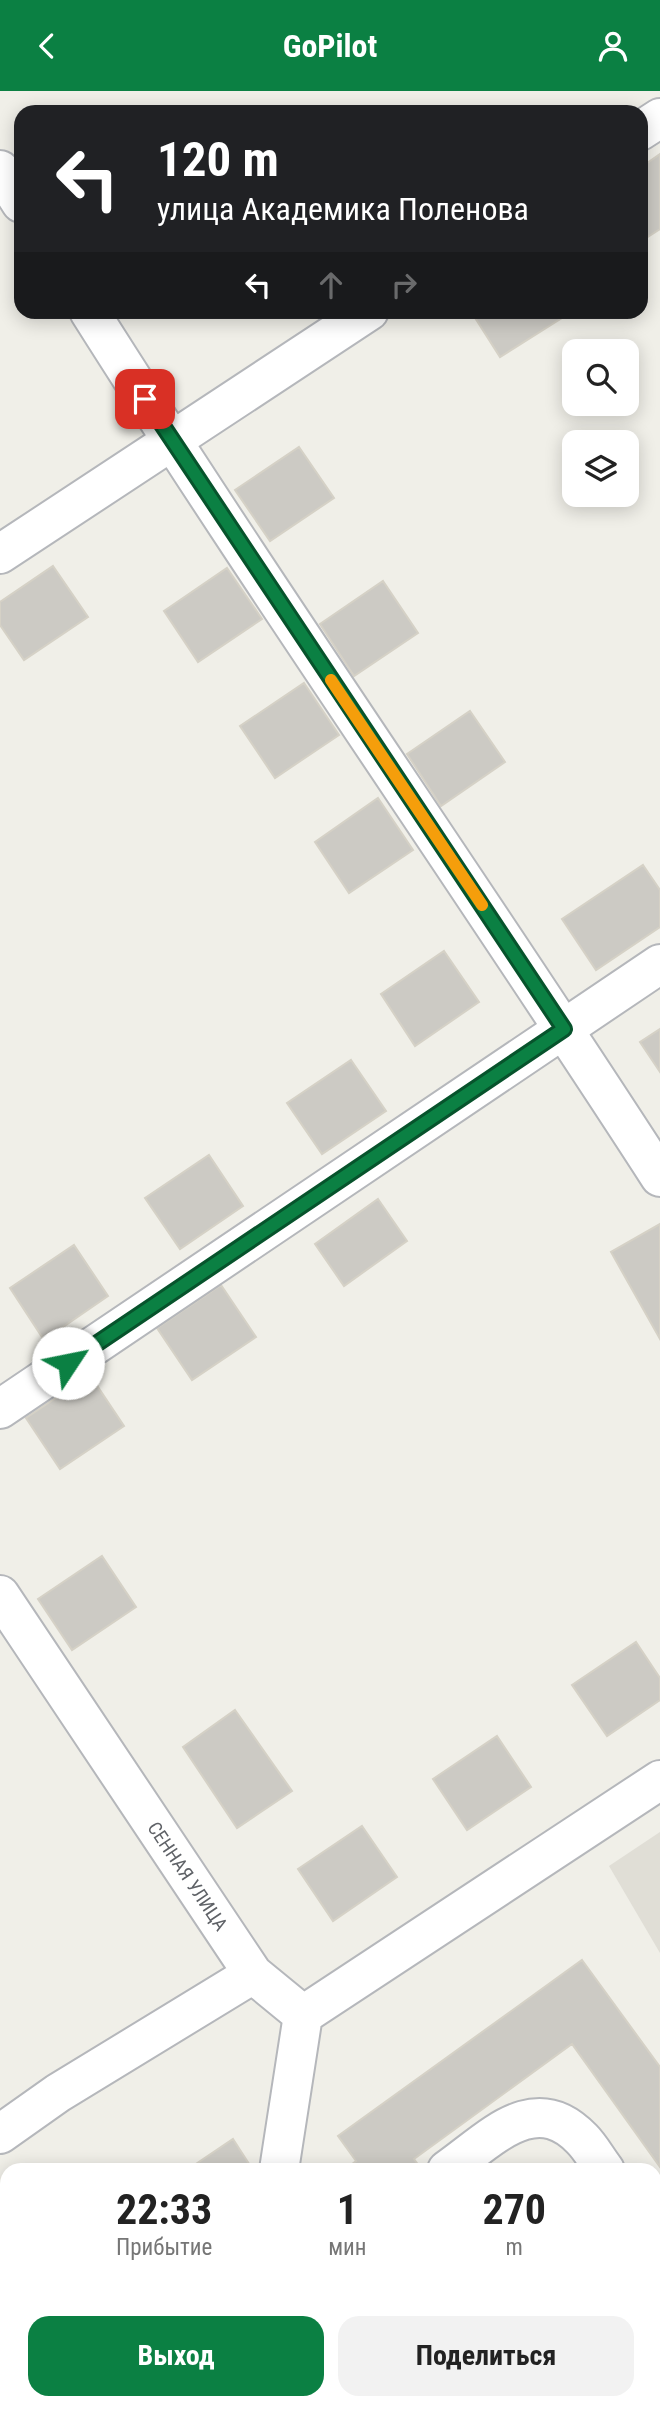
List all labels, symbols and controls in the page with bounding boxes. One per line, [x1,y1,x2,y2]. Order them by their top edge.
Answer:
icon: back [28,27,66,65]
text: GoPilot [283,27,377,65]
icon: person [594,27,632,65]
text: 120 m [157,131,279,188]
icon: left [42,133,133,224]
text: улица Академика Поленова [157,190,529,228]
icon: left [239,266,277,304]
icon: ahead [312,266,350,304]
icon: right [385,266,423,304]
map controls [562,339,639,507]
button: search [562,339,639,416]
pin [115,369,175,429]
icon: arrive [126,380,164,418]
button: layers [562,430,639,507]
position arrow [31,1326,105,1400]
street label: СЕННАЯ УЛИЦА [143,1817,233,1935]
text: 22:33 [116,2185,212,2234]
text: 1 [337,2185,358,2234]
text: 270 [482,2185,546,2234]
text: Прибытие [116,2234,212,2261]
text: мин [328,2234,367,2261]
text: m [506,2234,523,2261]
button: Выход [28,2316,324,2396]
button: Поделиться [338,2316,634,2396]

